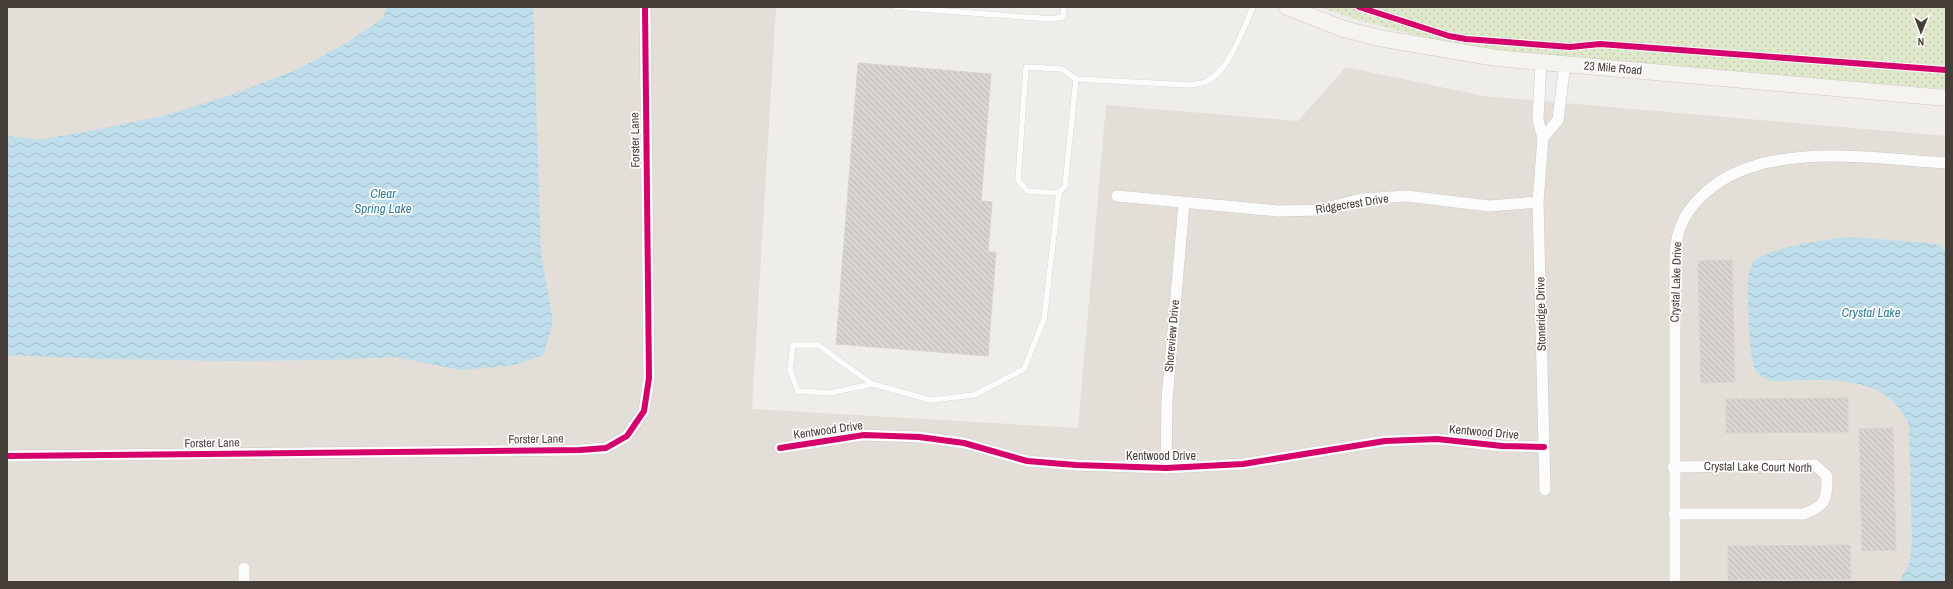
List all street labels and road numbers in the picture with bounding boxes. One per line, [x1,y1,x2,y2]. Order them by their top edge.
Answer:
street label: 23 Mile Road [1583,57,1643,79]
street label: Forster Lane [627,112,643,168]
street label: Ridgecrest Drive [1314,190,1390,218]
street label: Crystal Lake Drive [1667,241,1685,323]
street label: Stoneridge Drive [1532,277,1550,351]
street label: Shoreview Drive [1161,299,1183,373]
street label: Kentwood Drive [792,417,864,443]
street label: Kentwood Drive [1448,421,1520,443]
street label: Forster Lane [508,431,564,447]
street label: Forster Lane [184,435,240,451]
street label: Kentwood Drive [1126,448,1196,464]
street label: Crystal Lake Court North [1704,458,1812,476]

